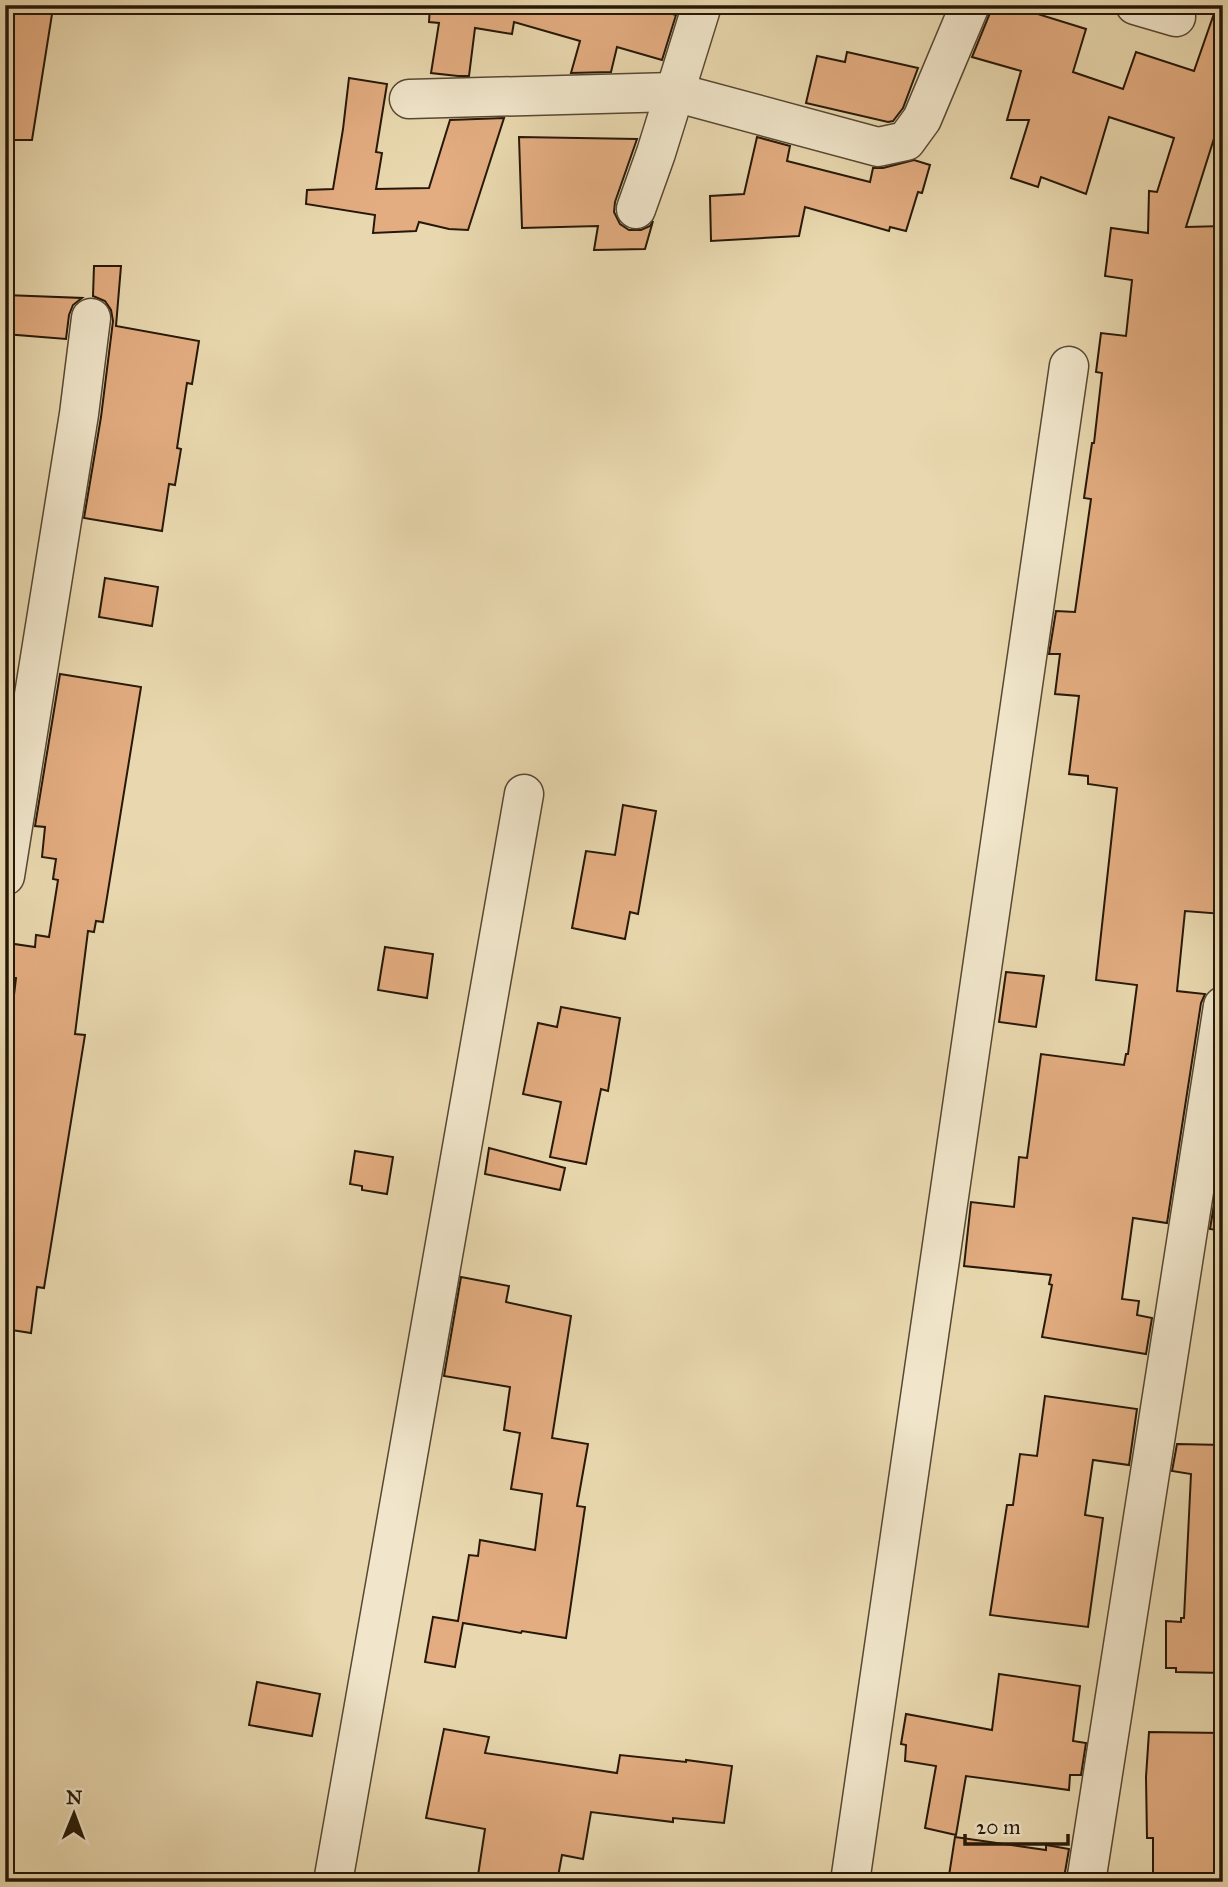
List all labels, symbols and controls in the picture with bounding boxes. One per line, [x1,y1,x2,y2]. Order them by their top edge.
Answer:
north arrow [38,1778,108,1848]
text: N [66,1786,83,1809]
scale bar [965,1803,1069,1847]
text: 20 m [976,1814,1021,1840]

